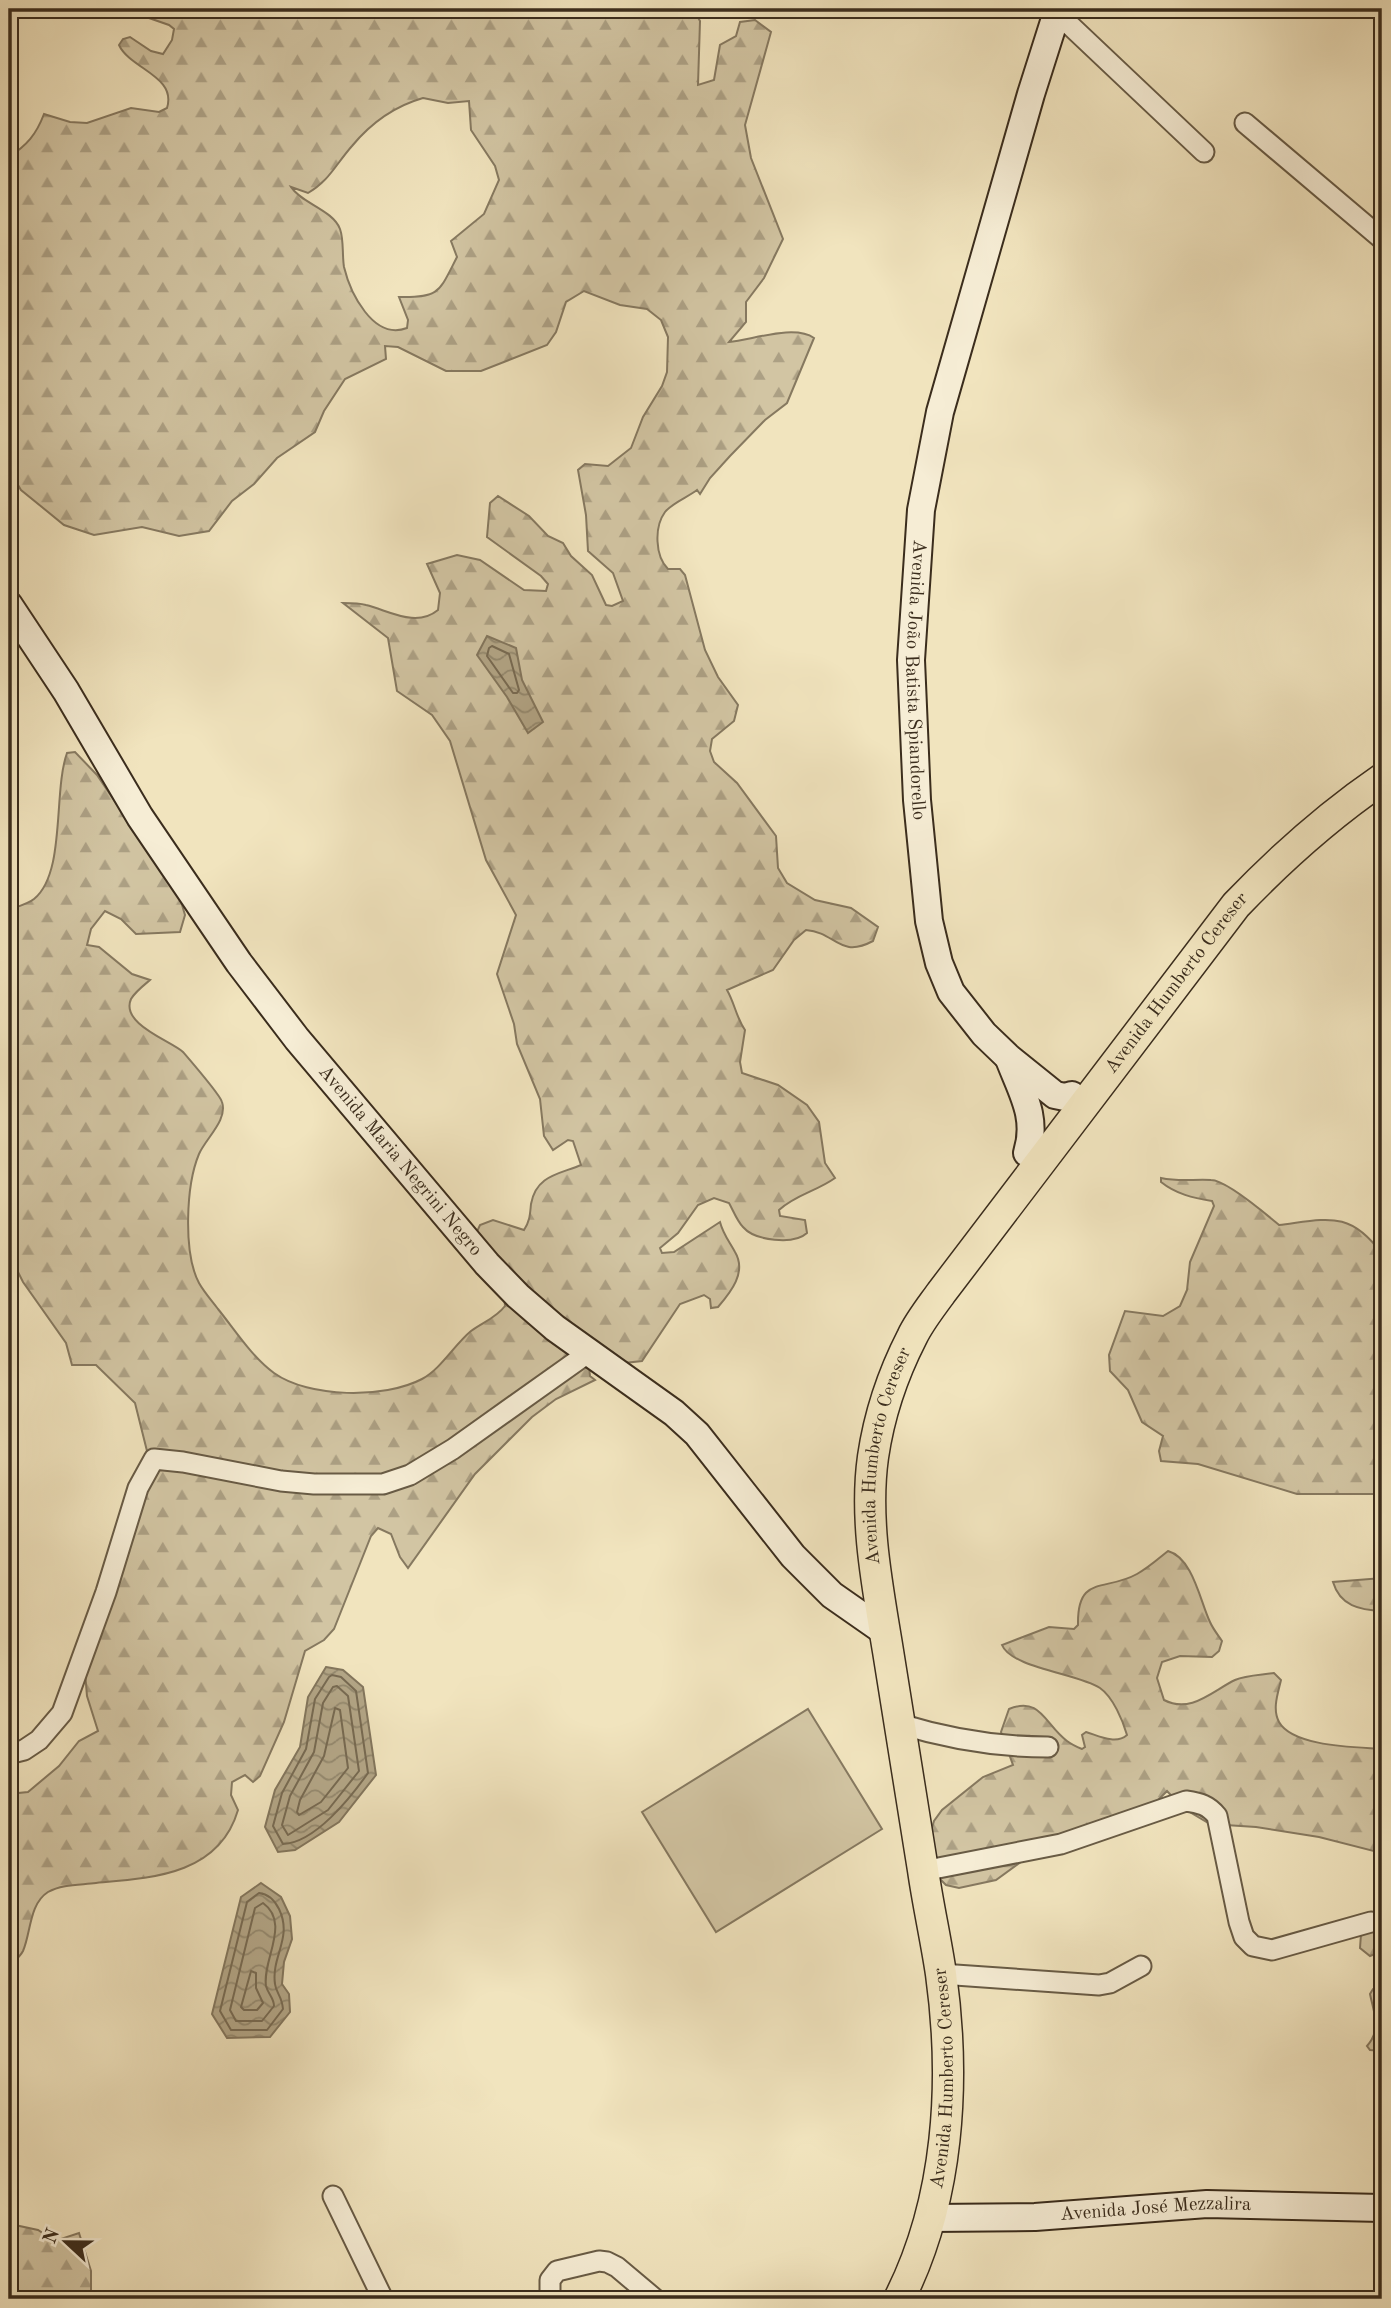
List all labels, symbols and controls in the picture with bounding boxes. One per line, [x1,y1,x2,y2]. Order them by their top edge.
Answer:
street label: Avenida João Batista Spiandorello [901,539,929,821]
street label: Avenida Humberto Cereser [1102,889,1252,1077]
street label: Avenida Maria Negrini Negro [315,1062,486,1260]
street label: Avenida Humberto Cereser [861,1344,915,1566]
street label: Avenida Humberto Cereser [928,1966,958,2190]
street label: Avenida José Mezzalira [1059,2194,1252,2225]
north arrow [32,2206,102,2276]
text: N [41,2226,64,2247]

